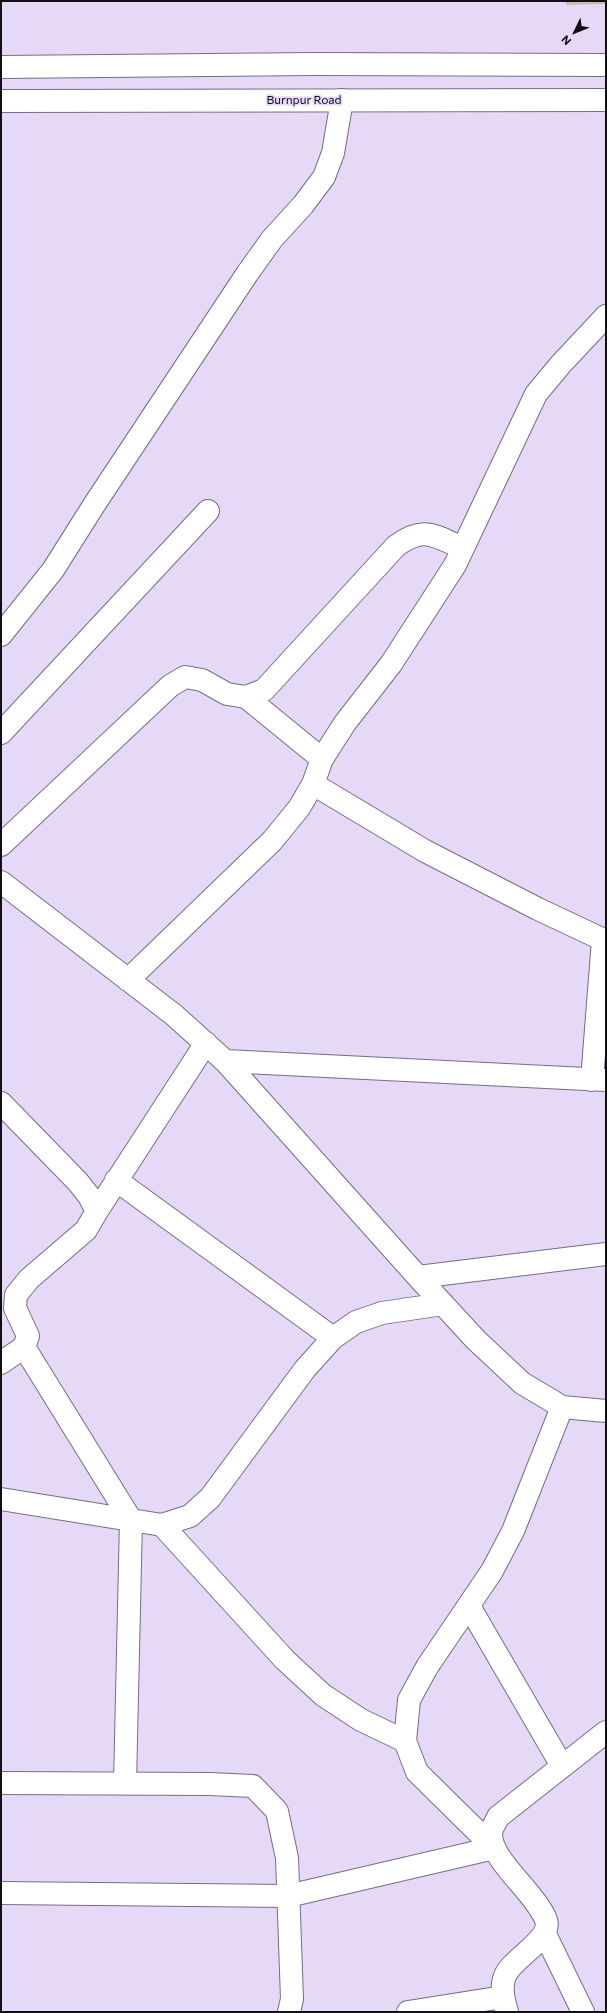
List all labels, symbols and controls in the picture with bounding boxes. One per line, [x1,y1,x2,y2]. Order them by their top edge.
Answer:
north arrow [555,12,595,52]
text: N [558,33,573,48]
street label: Burnpur Road [266,93,342,107]

